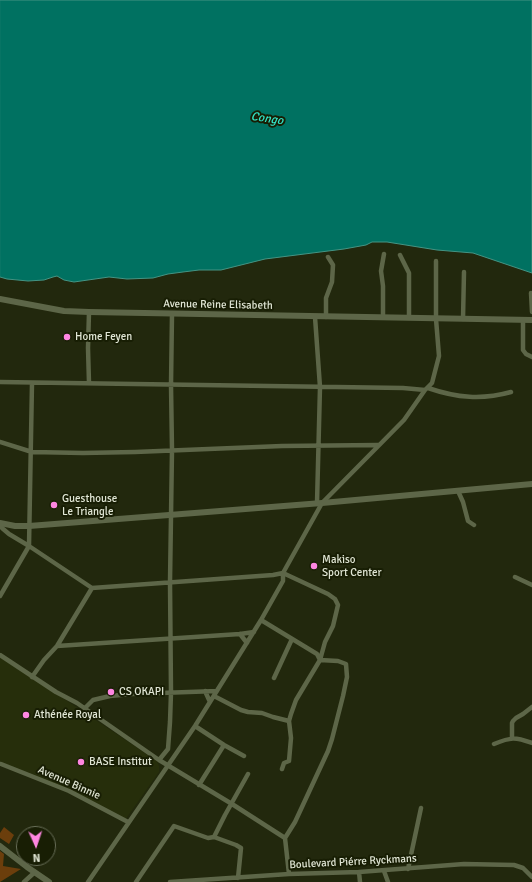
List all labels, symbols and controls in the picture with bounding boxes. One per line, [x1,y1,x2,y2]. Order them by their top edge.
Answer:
water label: Congo [250,110,284,128]
street label: Avenue Reine Elisabeth [163,297,273,313]
place label: Home Feyen [75,330,132,344]
marker: Home Feyen [62,332,72,342]
place label: Guesthouse Le Triangle [62,492,117,518]
marker: Guesthouse Le Triangle [49,500,59,510]
place label: Makiso Sport Center [322,553,382,579]
marker: Makiso Sport Center [309,561,319,571]
place label: CS OKAPI [119,685,164,699]
marker: CS OKAPI [106,687,116,697]
place label: Athénée Royal [34,708,101,722]
marker: Athénée Royal [21,710,31,720]
place label: BASE Institut [89,755,152,769]
marker: BASE Institut [76,757,86,767]
street label: Avenue Binnie [36,763,102,803]
north arrow [16,826,56,866]
text: N [32,851,41,864]
street label: Boulevard Piérre Ryckmans [289,852,417,872]

